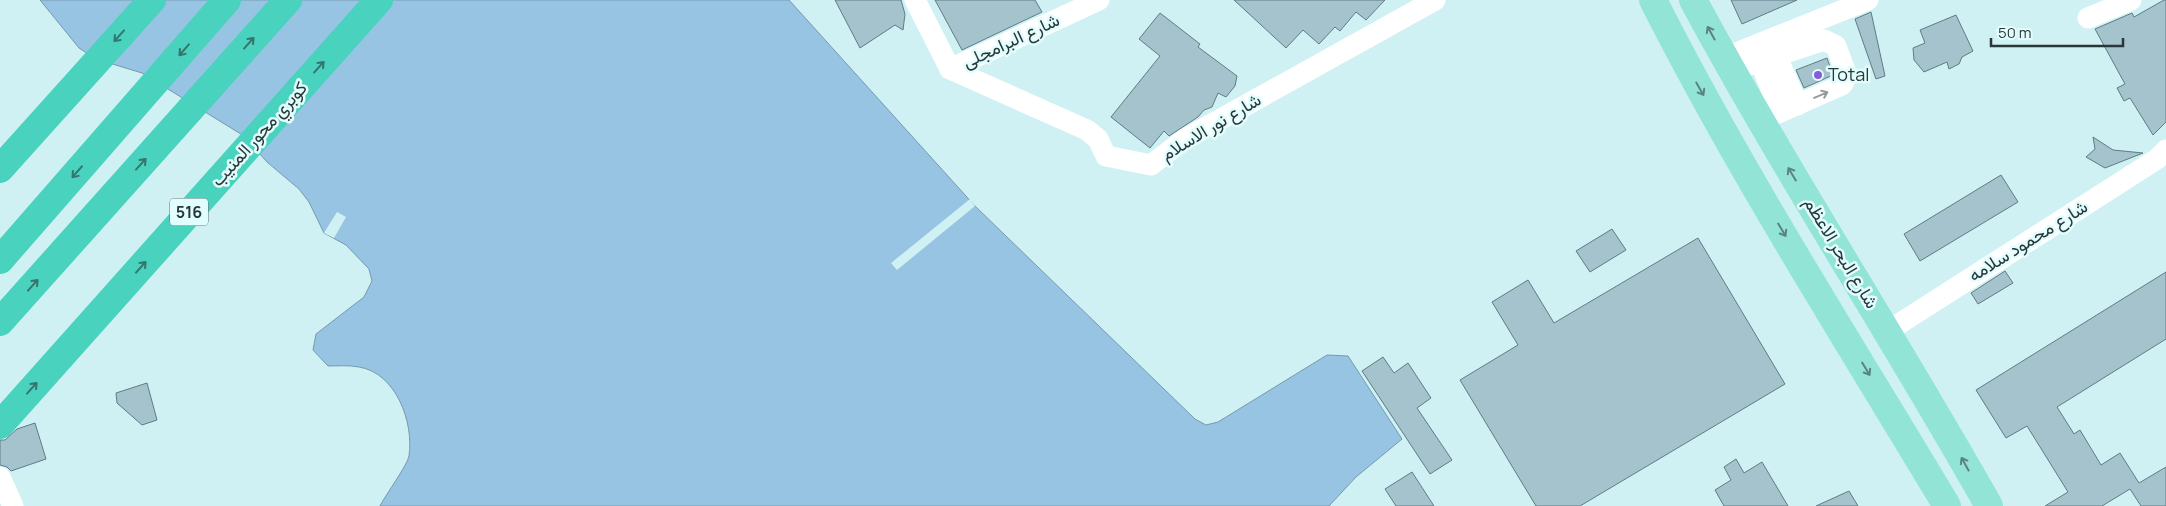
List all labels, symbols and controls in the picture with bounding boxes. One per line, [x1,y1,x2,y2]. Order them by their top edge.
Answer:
street label: شارع البرامجلى [958,7,1063,74]
scale bar [1991,15,2124,47]
text: 50 m [1998,22,2032,43]
one-way arrow [1706,26,1715,41]
one-way arrow [113,30,125,43]
one-way arrow [244,37,255,50]
one-way arrow [178,43,190,56]
one-way arrow [313,61,324,74]
place label: Total [1828,62,1869,86]
marker: Total [1812,69,1824,81]
street label: كوبري محور المنيب [205,76,315,194]
one-way arrow [1696,82,1706,96]
street label: شارع نور الاسلام [1156,87,1266,166]
one-way arrow [1813,89,1828,99]
one-way arrow [135,158,147,171]
one-way arrow [71,166,83,179]
one-way arrow [1787,167,1797,181]
street label: شارع البحر الاعظم [1798,192,1884,313]
street label: شارع محمود سلامه [1963,194,2092,287]
road number: 516 [170,198,208,226]
one-way arrow [1778,222,1788,236]
one-way arrow [135,261,146,274]
one-way arrow [27,279,38,292]
one-way arrow [1861,362,1871,376]
one-way arrow [27,382,38,395]
one-way arrow [1960,456,1970,471]

